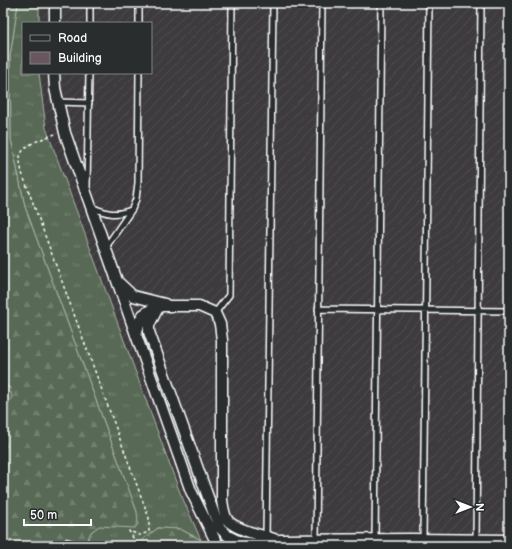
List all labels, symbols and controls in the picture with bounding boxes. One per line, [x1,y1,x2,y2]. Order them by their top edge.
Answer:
legend [22,22,152,74]
text: Road [58,31,87,46]
text: Building [58,51,102,66]
north arrow [450,487,490,527]
scale bar [24,501,91,527]
text: N [473,503,486,511]
text: 50 m [30,508,57,523]

